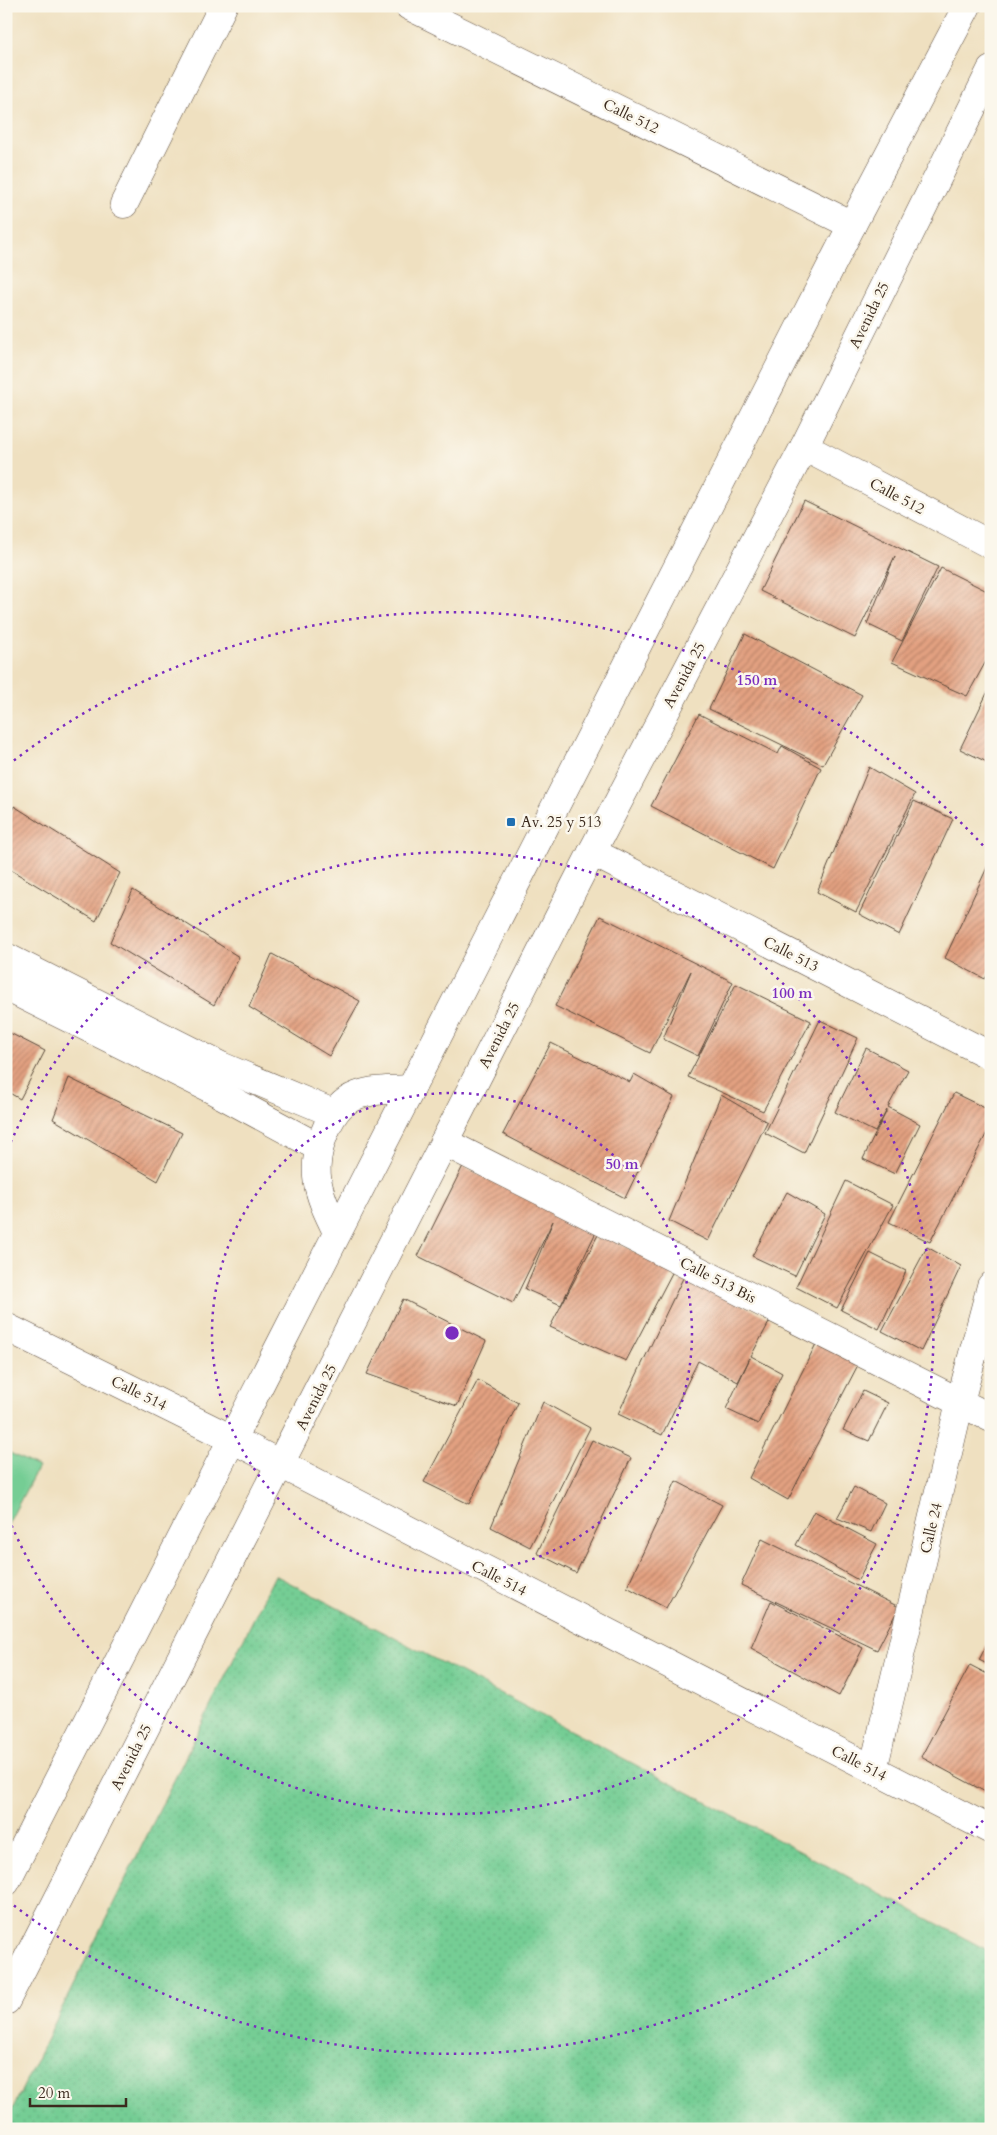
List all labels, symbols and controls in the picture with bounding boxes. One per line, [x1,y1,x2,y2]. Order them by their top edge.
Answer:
street label: Calle 512 [600,94,662,138]
street label: Avenida 25 [844,278,894,352]
street label: Calle 512 [866,473,928,519]
street label: Avenida 25 [658,639,710,711]
text: 150 m [737,670,778,690]
place label: Av. 25 y 513 [521,812,602,832]
marker: Av. 25 y 513 [505,816,517,828]
street label: Calle 513 [760,932,822,976]
text: 100 m [772,983,813,1003]
street label: Avenida 25 [474,999,524,1071]
text: 50 m [605,1154,639,1174]
street label: Calle 513 Bis [677,1252,759,1308]
centre of rings [443,1324,461,1342]
street label: Avenida 25 [291,1361,341,1433]
street label: Calle 514 [108,1371,170,1415]
street label: Calle 24 [915,1500,947,1555]
street label: Calle 514 [468,1556,530,1601]
street label: Avenida 25 [106,1721,156,1793]
street label: Calle 514 [828,1741,890,1786]
scale bar [30,2075,126,2107]
text: 20 m [38,2083,70,2103]

